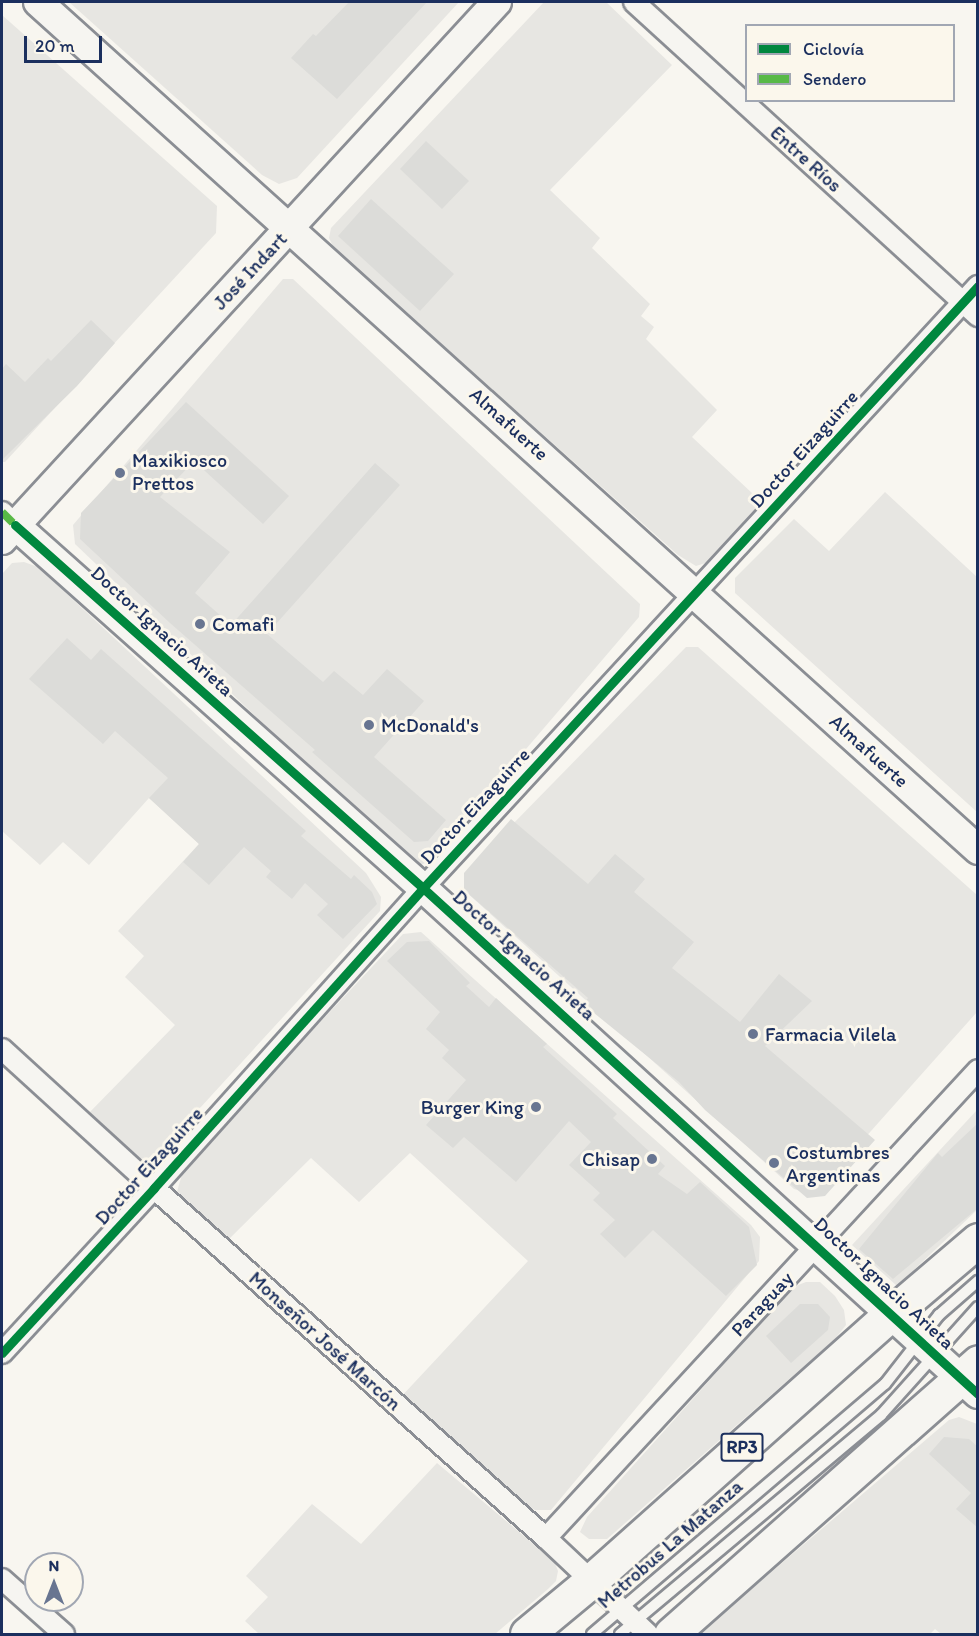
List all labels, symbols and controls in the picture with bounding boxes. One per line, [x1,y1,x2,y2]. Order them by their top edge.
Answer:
scale bar [27,24,105,62]
legend [745,24,955,102]
text: 20 m [35,35,75,57]
text: Ciclovía [803,38,864,60]
text: Sendero [803,68,866,90]
street label: Entre Ríos [765,121,847,197]
street label: José Indart [208,227,292,315]
street label: Almafuerte [465,382,553,466]
street label: Doctor Eizaguirre [745,385,863,513]
place label: Maxikiosco Prettos [132,449,227,496]
marker: Maxikiosco Prettos [113,466,127,480]
street label: Doctor Ignacio Arieta [86,560,238,702]
place label: Comafi [212,612,274,636]
marker: Comafi [193,617,207,631]
street label: Almafuerte [825,709,913,793]
place label: McDonald's [381,713,479,737]
marker: McDonald's [362,718,376,732]
street label: Doctor Eizaguirre [415,743,535,869]
street label: Doctor Ignacio Arieta [448,884,600,1026]
place label: Farmacia Vilela [765,1022,896,1046]
marker: Farmacia Vilela [746,1027,760,1041]
place label: Burger King [421,1095,524,1119]
marker: Burger King [529,1100,543,1114]
street label: Doctor Eizaguirre [90,1102,208,1230]
place label: Costumbres Argentinas [786,1140,890,1187]
place label: Chisap [582,1147,640,1171]
marker: Chisap [645,1152,659,1166]
marker: Costumbres Argentinas [767,1156,781,1170]
street label: Doctor Ignacio Arieta [808,1211,960,1355]
street label: Monseñor José Marcón [244,1266,406,1416]
street label: Paraguay [726,1267,798,1341]
road number: RP3 [720,1432,764,1462]
street label: Metrobus La Matanza [593,1475,747,1613]
north arrow [24,1552,84,1612]
text: N [49,1556,59,1575]

